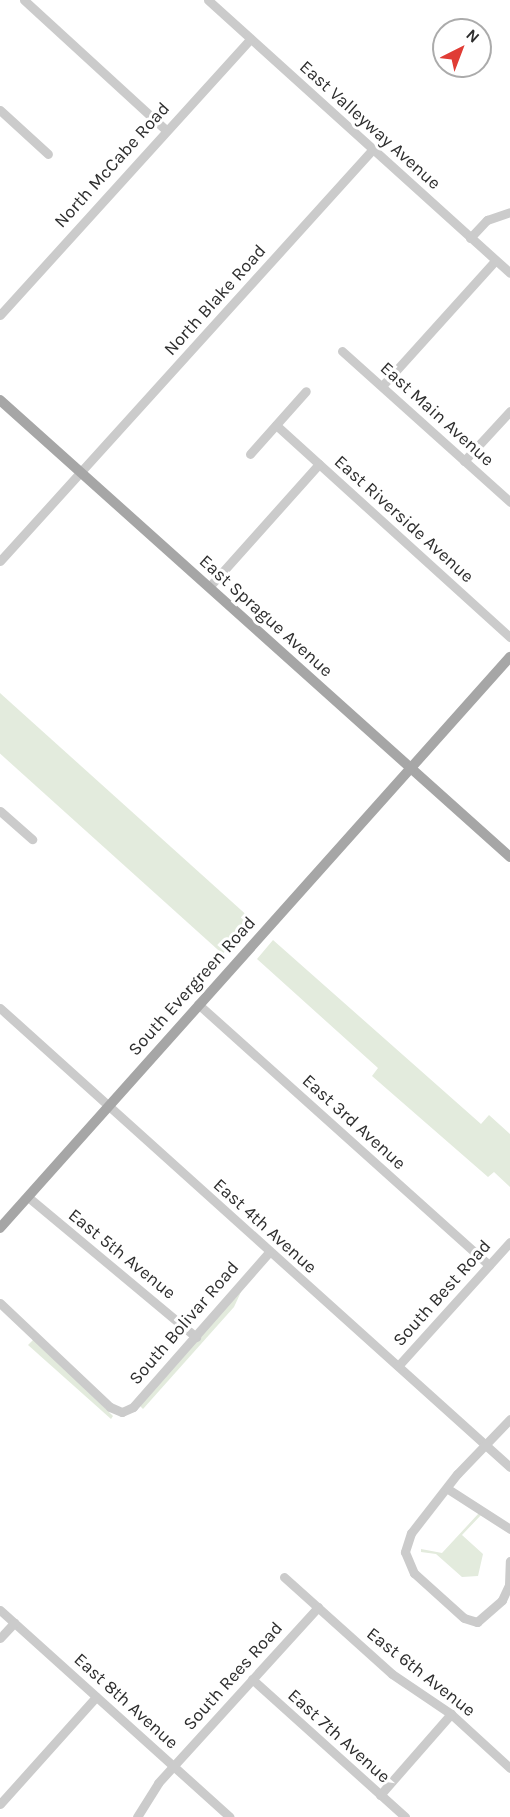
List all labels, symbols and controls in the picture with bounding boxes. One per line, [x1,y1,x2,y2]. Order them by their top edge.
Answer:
north arrow [432,18,492,78]
text: N [462,25,484,47]
street label: East Valleyway Avenue [295,56,445,194]
street label: North McCabe Road [50,98,174,232]
street label: North Blake Road [160,240,270,360]
street label: East Main Avenue [376,357,498,471]
street label: East Riverside Avenue [330,451,478,587]
street label: East Sprague Avenue [195,550,337,682]
street label: South Evergreen Road [124,912,260,1060]
street label: East 3rd Avenue [298,1070,410,1174]
street label: East 4th Avenue [209,1174,321,1278]
street label: East 5th Avenue [64,1204,180,1304]
street label: South Best Road [389,1235,495,1351]
street label: South Bolivar Road [125,1257,243,1389]
street label: South Rees Road [179,1617,287,1735]
street label: East 6th Avenue [362,1623,480,1721]
street label: East 8th Avenue [69,1649,183,1753]
street label: East 7th Avenue [283,1684,395,1788]

